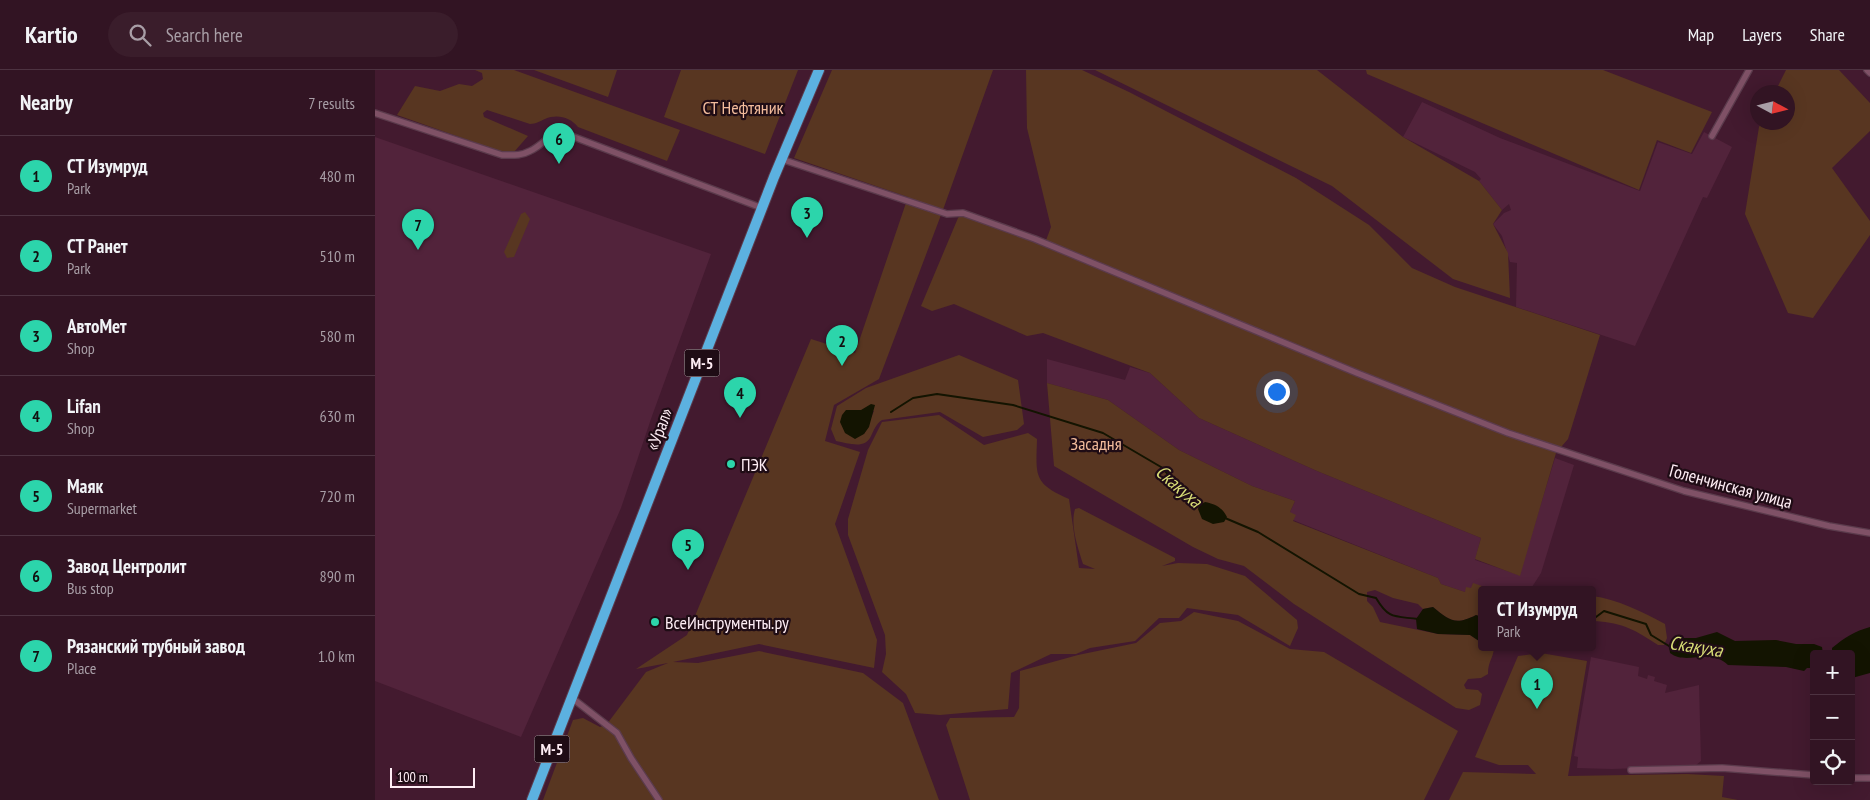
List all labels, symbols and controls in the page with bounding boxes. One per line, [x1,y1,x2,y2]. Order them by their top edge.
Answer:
search box [108,12,458,57]
text: Kartio [25,19,78,50]
icon: search [126,21,154,49]
text: Search here [166,23,243,47]
text: Map [1688,23,1714,46]
text: Layers [1742,23,1782,46]
text: Share [1810,23,1845,46]
north arrow [1750,85,1795,130]
text: Nearby [20,89,73,116]
text: 7 results [308,93,355,113]
park label: СТ Нефтяник [702,96,784,119]
pin: 6 [543,123,575,164]
text: СТ Изумруд [67,154,148,178]
text: 1 [32,166,40,186]
text: 480 m [320,166,355,186]
text: Park [67,178,91,198]
pin: 3 [791,197,823,238]
pin: 7 [402,209,434,250]
text: СТ Ранет [67,234,128,258]
text: 2 [32,246,40,266]
text: 510 m [320,246,355,266]
text: Park [67,258,91,278]
text: АвтоМет [67,314,127,338]
pin: 2 [826,325,858,366]
text: 3 [32,326,40,346]
text: 580 m [320,326,355,346]
text: Shop [67,338,95,358]
road number: М-5 [685,350,719,376]
pin: 4 [724,377,756,418]
your location [1264,379,1290,405]
text: Lifan [67,394,101,418]
street label: «Урал» [640,404,678,453]
text: 4 [32,406,40,426]
text: 630 m [320,406,355,426]
text: Shop [67,418,95,438]
park label: Засадня [1070,432,1122,455]
place label: ПЭК [741,453,768,476]
marker: ПЭК [725,458,737,470]
water label: Скакуха [1151,459,1208,514]
street label: Голенчинская улица [1667,459,1795,513]
text: Маяк [67,474,103,498]
text: 5 [32,486,40,506]
text: 720 m [320,486,355,506]
text: Supermarket [67,498,137,518]
pin: 5 [672,529,704,570]
text: Завод Центролит [67,554,186,578]
text: 6 [32,566,40,586]
text: 890 m [320,566,355,586]
text: Bus stop [67,578,114,598]
popup [1478,586,1596,651]
text: СТ Изумруд [1497,597,1577,621]
place label: ВсеИнструменты.ру [665,611,789,634]
marker: ВсеИнструменты.ру [649,616,661,628]
text: Park [1497,621,1520,641]
water label: Скакуха [1668,630,1726,662]
text: Рязанский трубный завод [67,634,245,658]
text: 7 [32,646,40,666]
text: 1.0 km [318,646,355,666]
map controls [1810,650,1855,785]
button: + [1810,650,1855,695]
text: Place [67,658,96,678]
pin: 1 [1521,668,1553,709]
button: − [1810,695,1855,740]
road number: М-5 [535,736,569,762]
button: locate [1810,740,1855,785]
scale bar [390,765,475,788]
text: 100 m [397,768,428,786]

